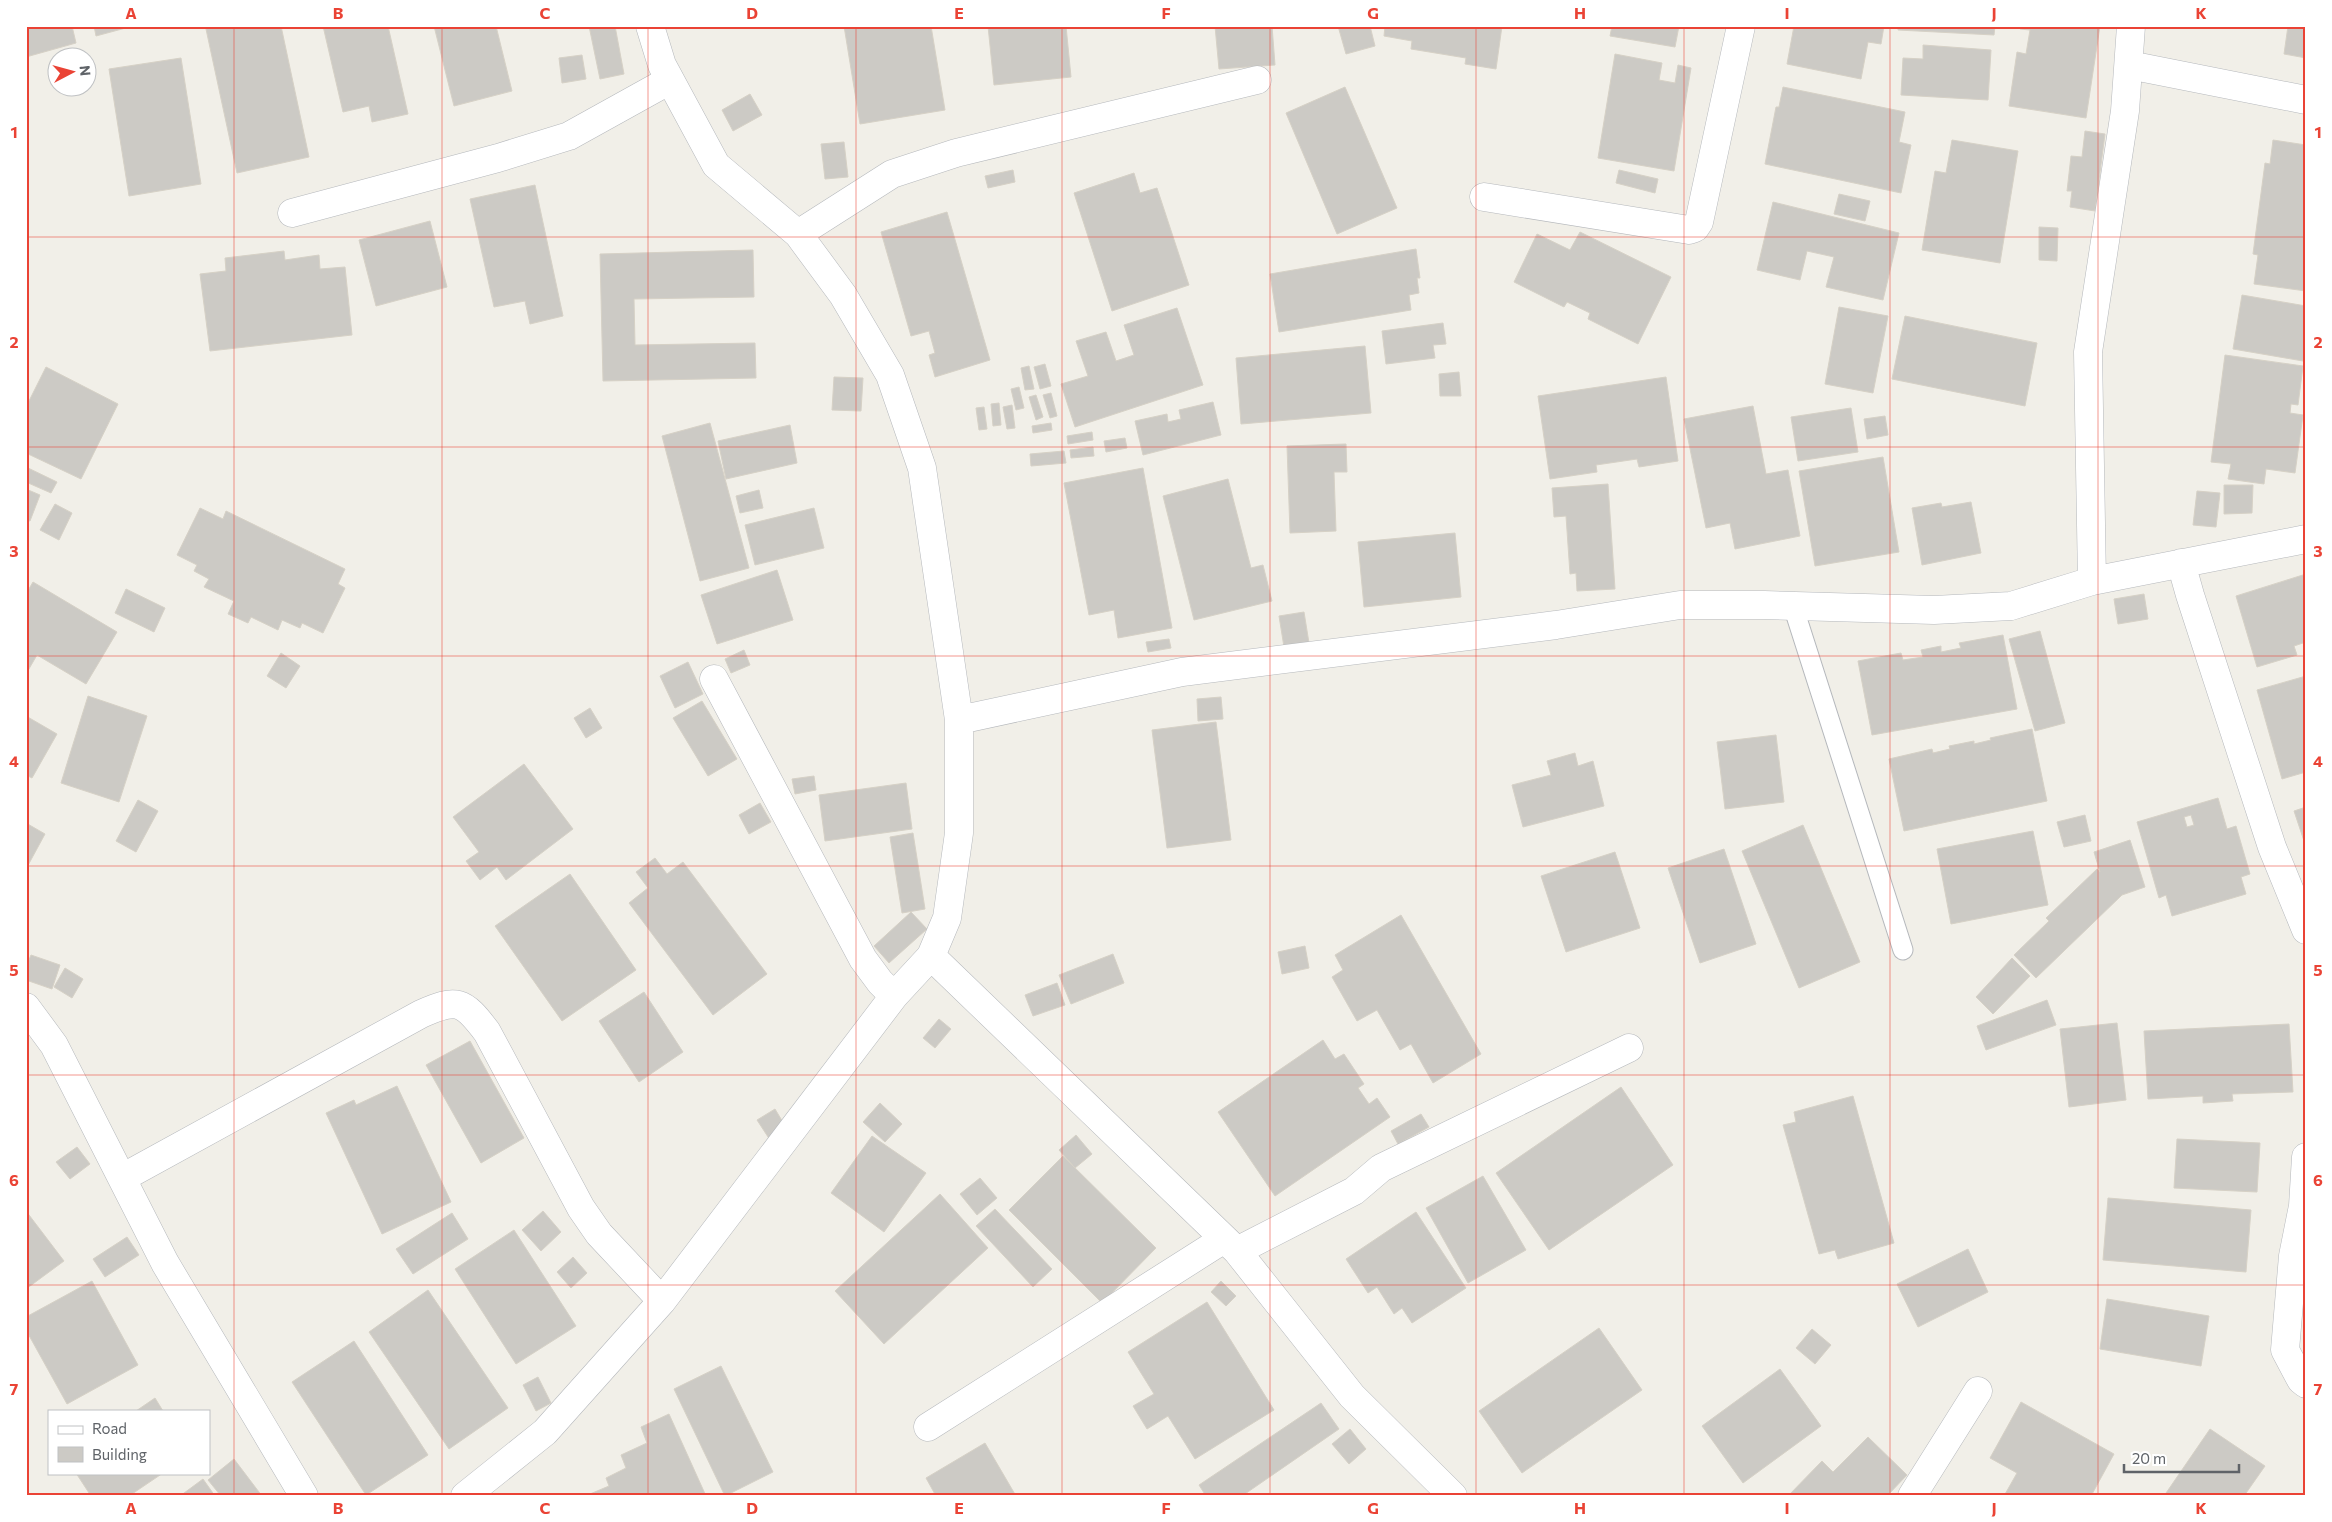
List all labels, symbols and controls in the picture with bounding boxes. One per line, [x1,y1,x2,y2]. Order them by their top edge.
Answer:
text: A [125,3,137,22]
text: B [333,3,344,22]
text: C [540,3,551,22]
text: D [746,3,758,22]
text: E [954,3,964,22]
text: F [1161,3,1171,22]
text: G [1367,3,1379,22]
text: H [1574,3,1586,22]
text: I [1784,3,1790,22]
text: J [1991,3,1997,22]
text: K [2195,3,2207,22]
north arrow [48,48,98,98]
text: N [76,64,94,77]
text: 1 [10,122,18,141]
text: 1 [2314,122,2322,141]
text: 2 [9,332,19,351]
text: 2 [2313,332,2323,351]
text: 3 [9,541,19,560]
text: 3 [2313,541,2323,560]
text: 4 [9,751,19,770]
text: 4 [2313,751,2323,770]
text: 5 [9,960,19,979]
text: 5 [2313,960,2323,979]
text: 6 [9,1170,19,1189]
text: 6 [2313,1170,2323,1189]
text: 7 [10,1379,19,1398]
text: 7 [2314,1379,2323,1398]
legend [48,1410,210,1474]
text: Road [92,1419,127,1437]
scale bar [2124,1442,2240,1474]
text: Building [92,1445,147,1463]
text: 20 m [2132,1449,2166,1467]
text: A [125,1498,137,1517]
text: B [333,1498,344,1517]
text: C [540,1498,551,1517]
text: D [746,1498,758,1517]
text: E [954,1498,964,1517]
text: F [1161,1498,1171,1517]
text: G [1367,1498,1379,1517]
text: H [1574,1498,1586,1517]
text: I [1784,1498,1790,1517]
text: J [1991,1498,1997,1517]
text: K [2195,1498,2207,1517]

